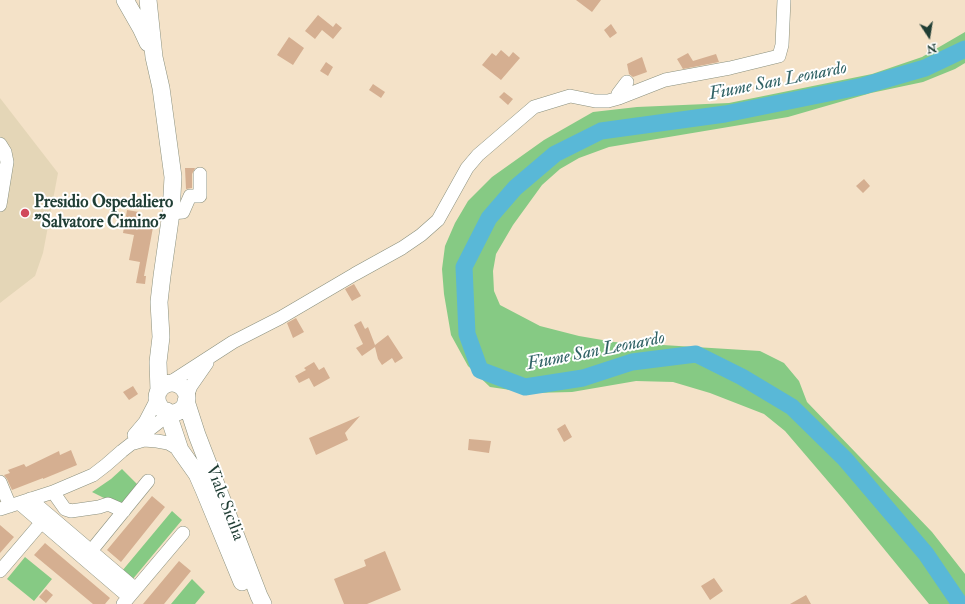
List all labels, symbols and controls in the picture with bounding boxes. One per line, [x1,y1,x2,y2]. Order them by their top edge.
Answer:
north arrow [909,16,949,56]
text: N [925,41,938,56]
water label: Fiume San Leonardo [707,58,849,106]
place label: Presidio Ospedaliero "Salvatore Cimino" [34,193,173,233]
marker: Presidio Ospedaliero "Salvatore Cimino" [19,207,31,219]
water label: Fiume San Leonardo [525,328,667,376]
street label: Viale Sicilia [200,462,248,544]

